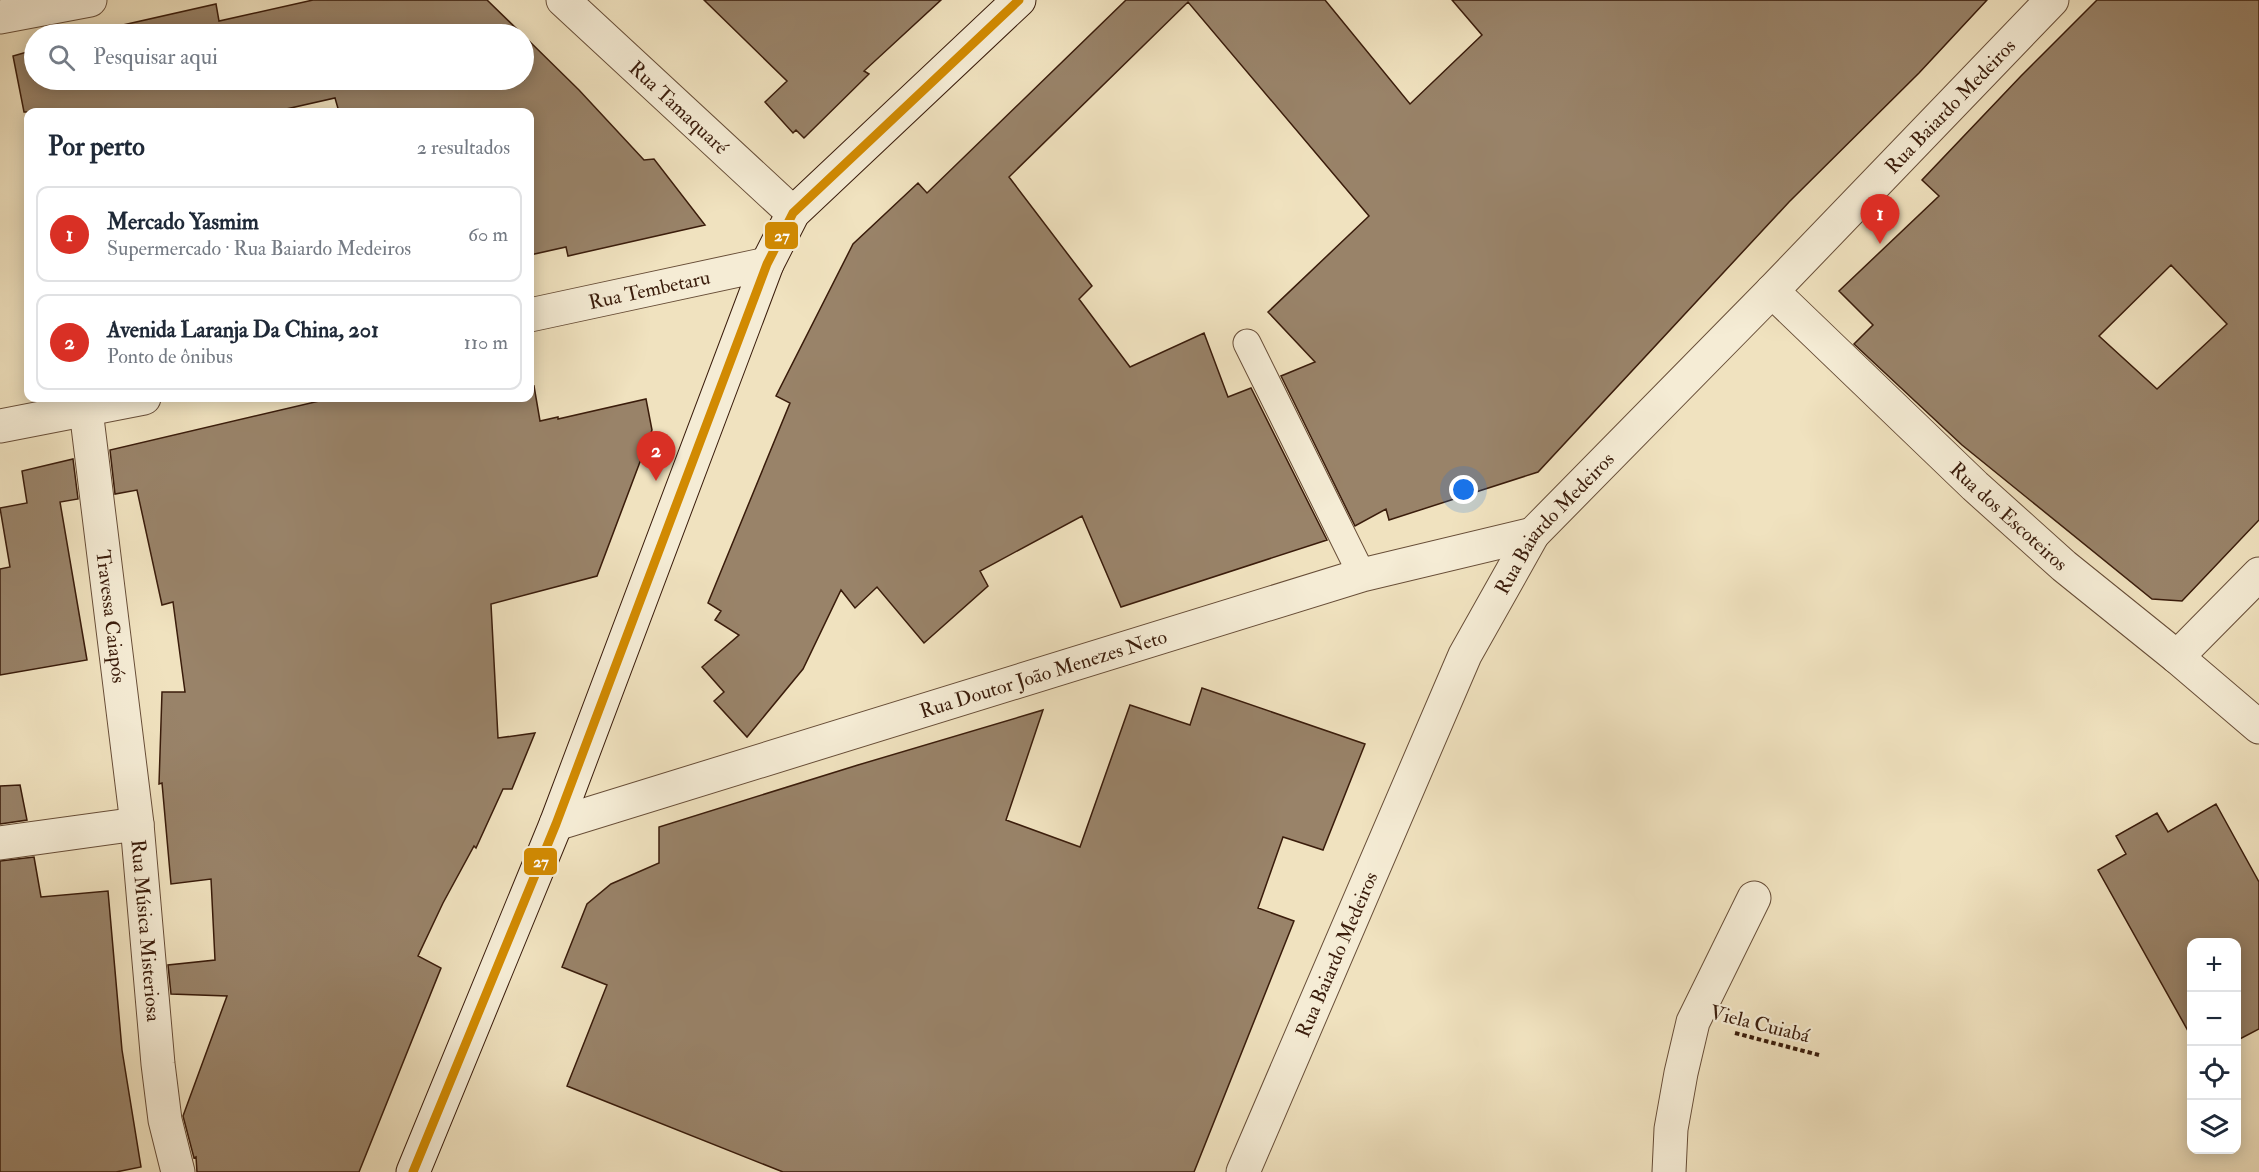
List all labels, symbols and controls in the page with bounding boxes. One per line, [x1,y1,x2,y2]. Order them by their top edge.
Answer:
search box [24,24,534,90]
street label: Rua Baiardo Medeiros [1879,33,2021,179]
icon: search [45,41,78,74]
text: Pesquisar aqui [93,43,218,71]
street label: Rua Tamaquaré [624,55,734,160]
text: Por perto [48,131,145,163]
text: 2 resultados [417,135,510,160]
pin: 1 [1860,194,1900,244]
text: Mercado Yasmim [107,208,259,236]
line badge: 27 [764,221,799,250]
text: 1 [66,222,73,247]
text: 60 m [468,222,508,247]
text: 27 [774,226,790,246]
text: Supermercado · Rua Baiardo Medeiros [107,236,411,261]
street label: Rua Tembetaru [586,264,712,315]
text: Avenida Laranja Da China, 201 [107,316,379,344]
text: 2 [64,330,75,355]
text: 110 m [464,330,508,355]
text: Ponto de ônibus [107,344,233,369]
pin: 2 [636,432,676,481]
street label: Rua Baiardo Medeiros [1489,446,1619,599]
street label: Rua dos Escoteiros [1945,456,2073,576]
your location [1449,475,1478,504]
street label: Travessa Caiapós [91,548,132,685]
street label: Rua Doutor João Menezes Neto [917,624,1170,723]
street label: Rua Música Misteriosa [126,838,167,1023]
line badge: 27 [523,847,558,876]
text: 27 [533,852,549,872]
street label: Rua Baiardo Medeiros [1290,868,1383,1041]
map controls [2187,938,2241,1154]
button: + [2187,938,2241,992]
button: − [2187,992,2241,1046]
street label: Viela Cuiabá [1708,1000,1813,1049]
button: locate [2187,1046,2241,1100]
button: layers [2187,1100,2241,1154]

